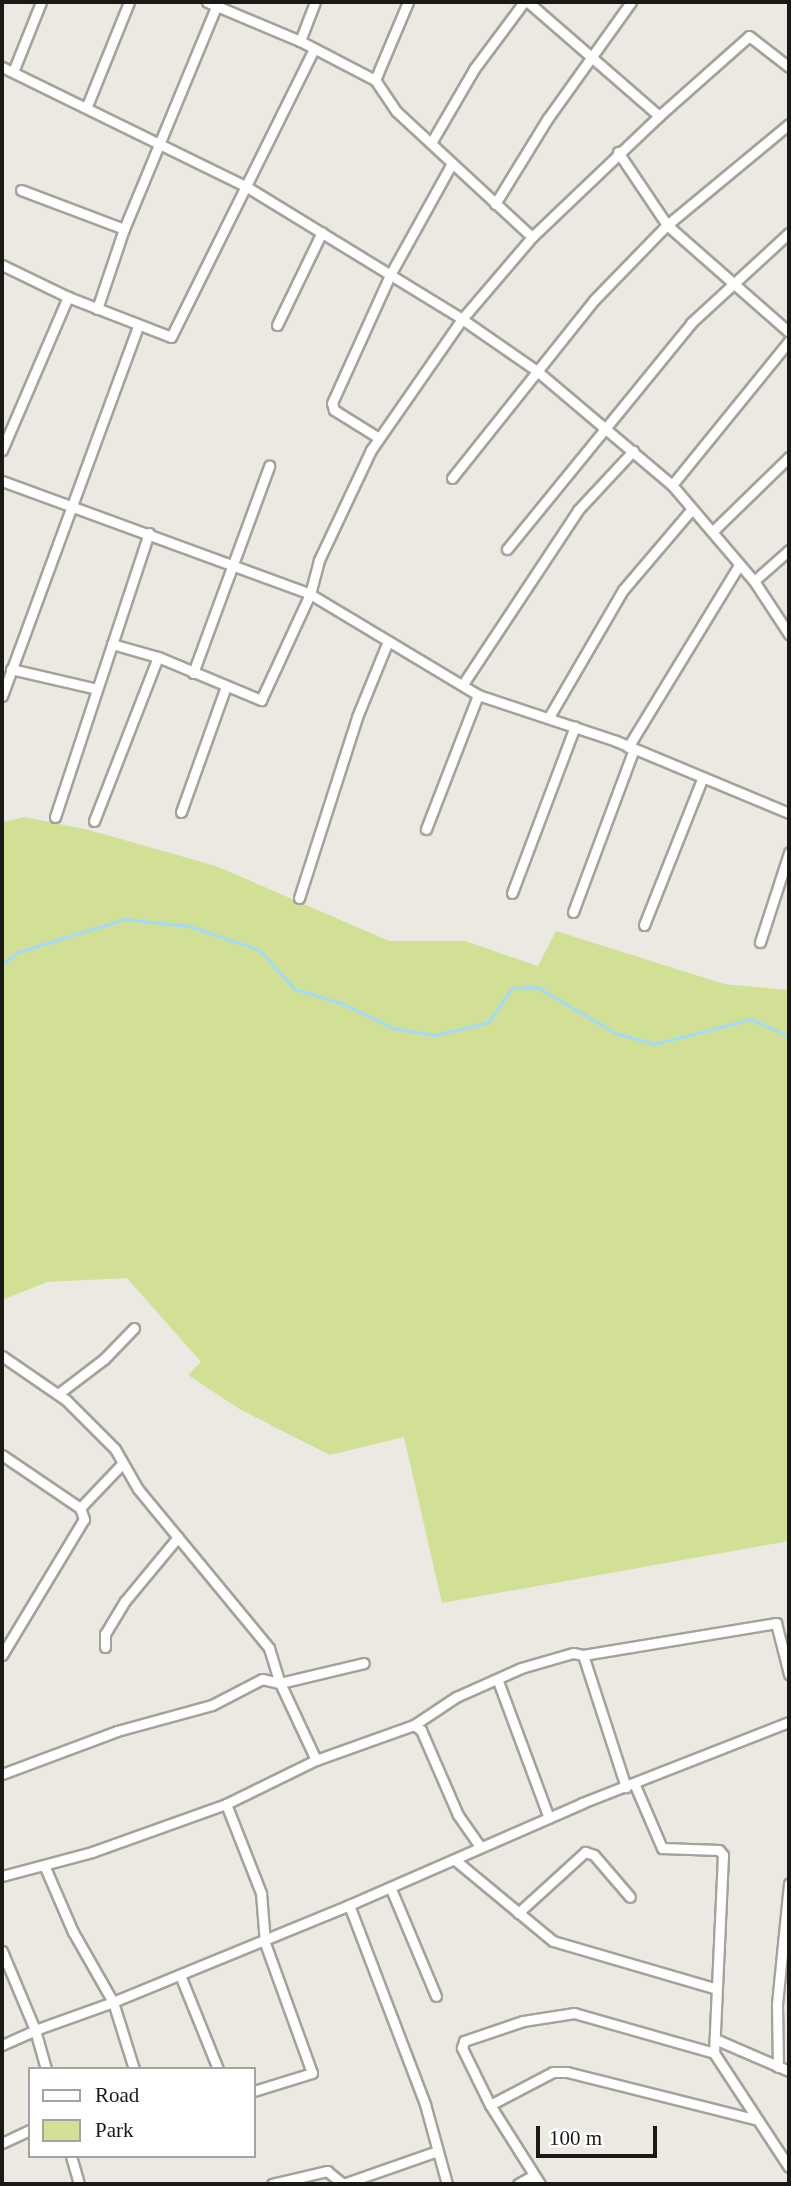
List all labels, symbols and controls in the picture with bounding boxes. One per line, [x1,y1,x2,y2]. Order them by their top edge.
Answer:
legend [28,2067,256,2158]
text: Road [95,2083,139,2107]
scale bar [539,2112,660,2156]
text: Park [95,2118,134,2142]
text: 100 m [549,2126,602,2150]

